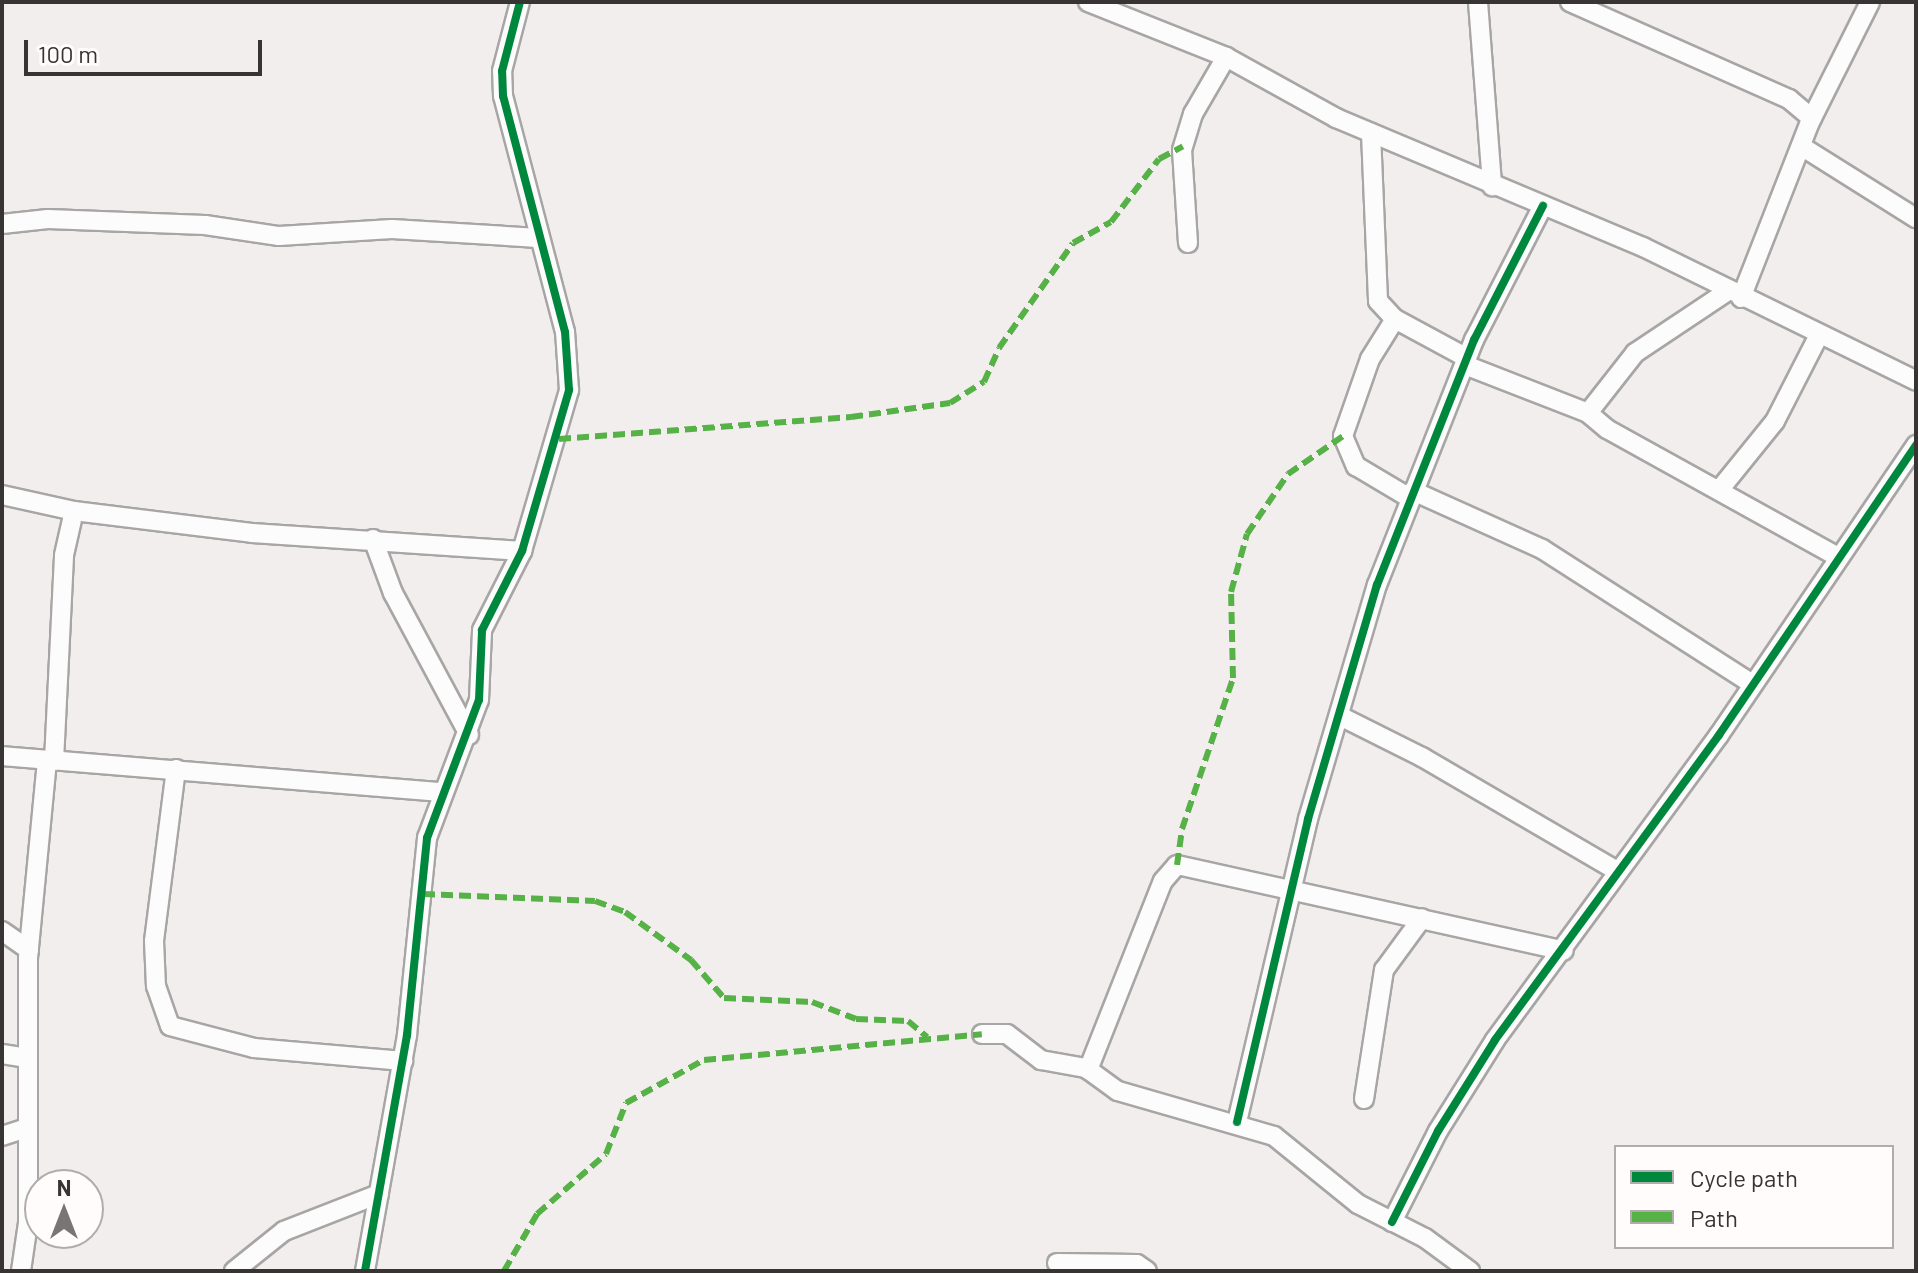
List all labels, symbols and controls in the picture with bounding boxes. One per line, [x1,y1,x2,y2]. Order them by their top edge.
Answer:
scale bar [28,24,266,74]
text: 100 m [38,39,98,68]
legend [1614,1145,1894,1249]
text: Cycle path [1690,1163,1798,1192]
north arrow [24,1169,104,1249]
text: N [57,1174,71,1200]
text: Path [1690,1203,1738,1232]

